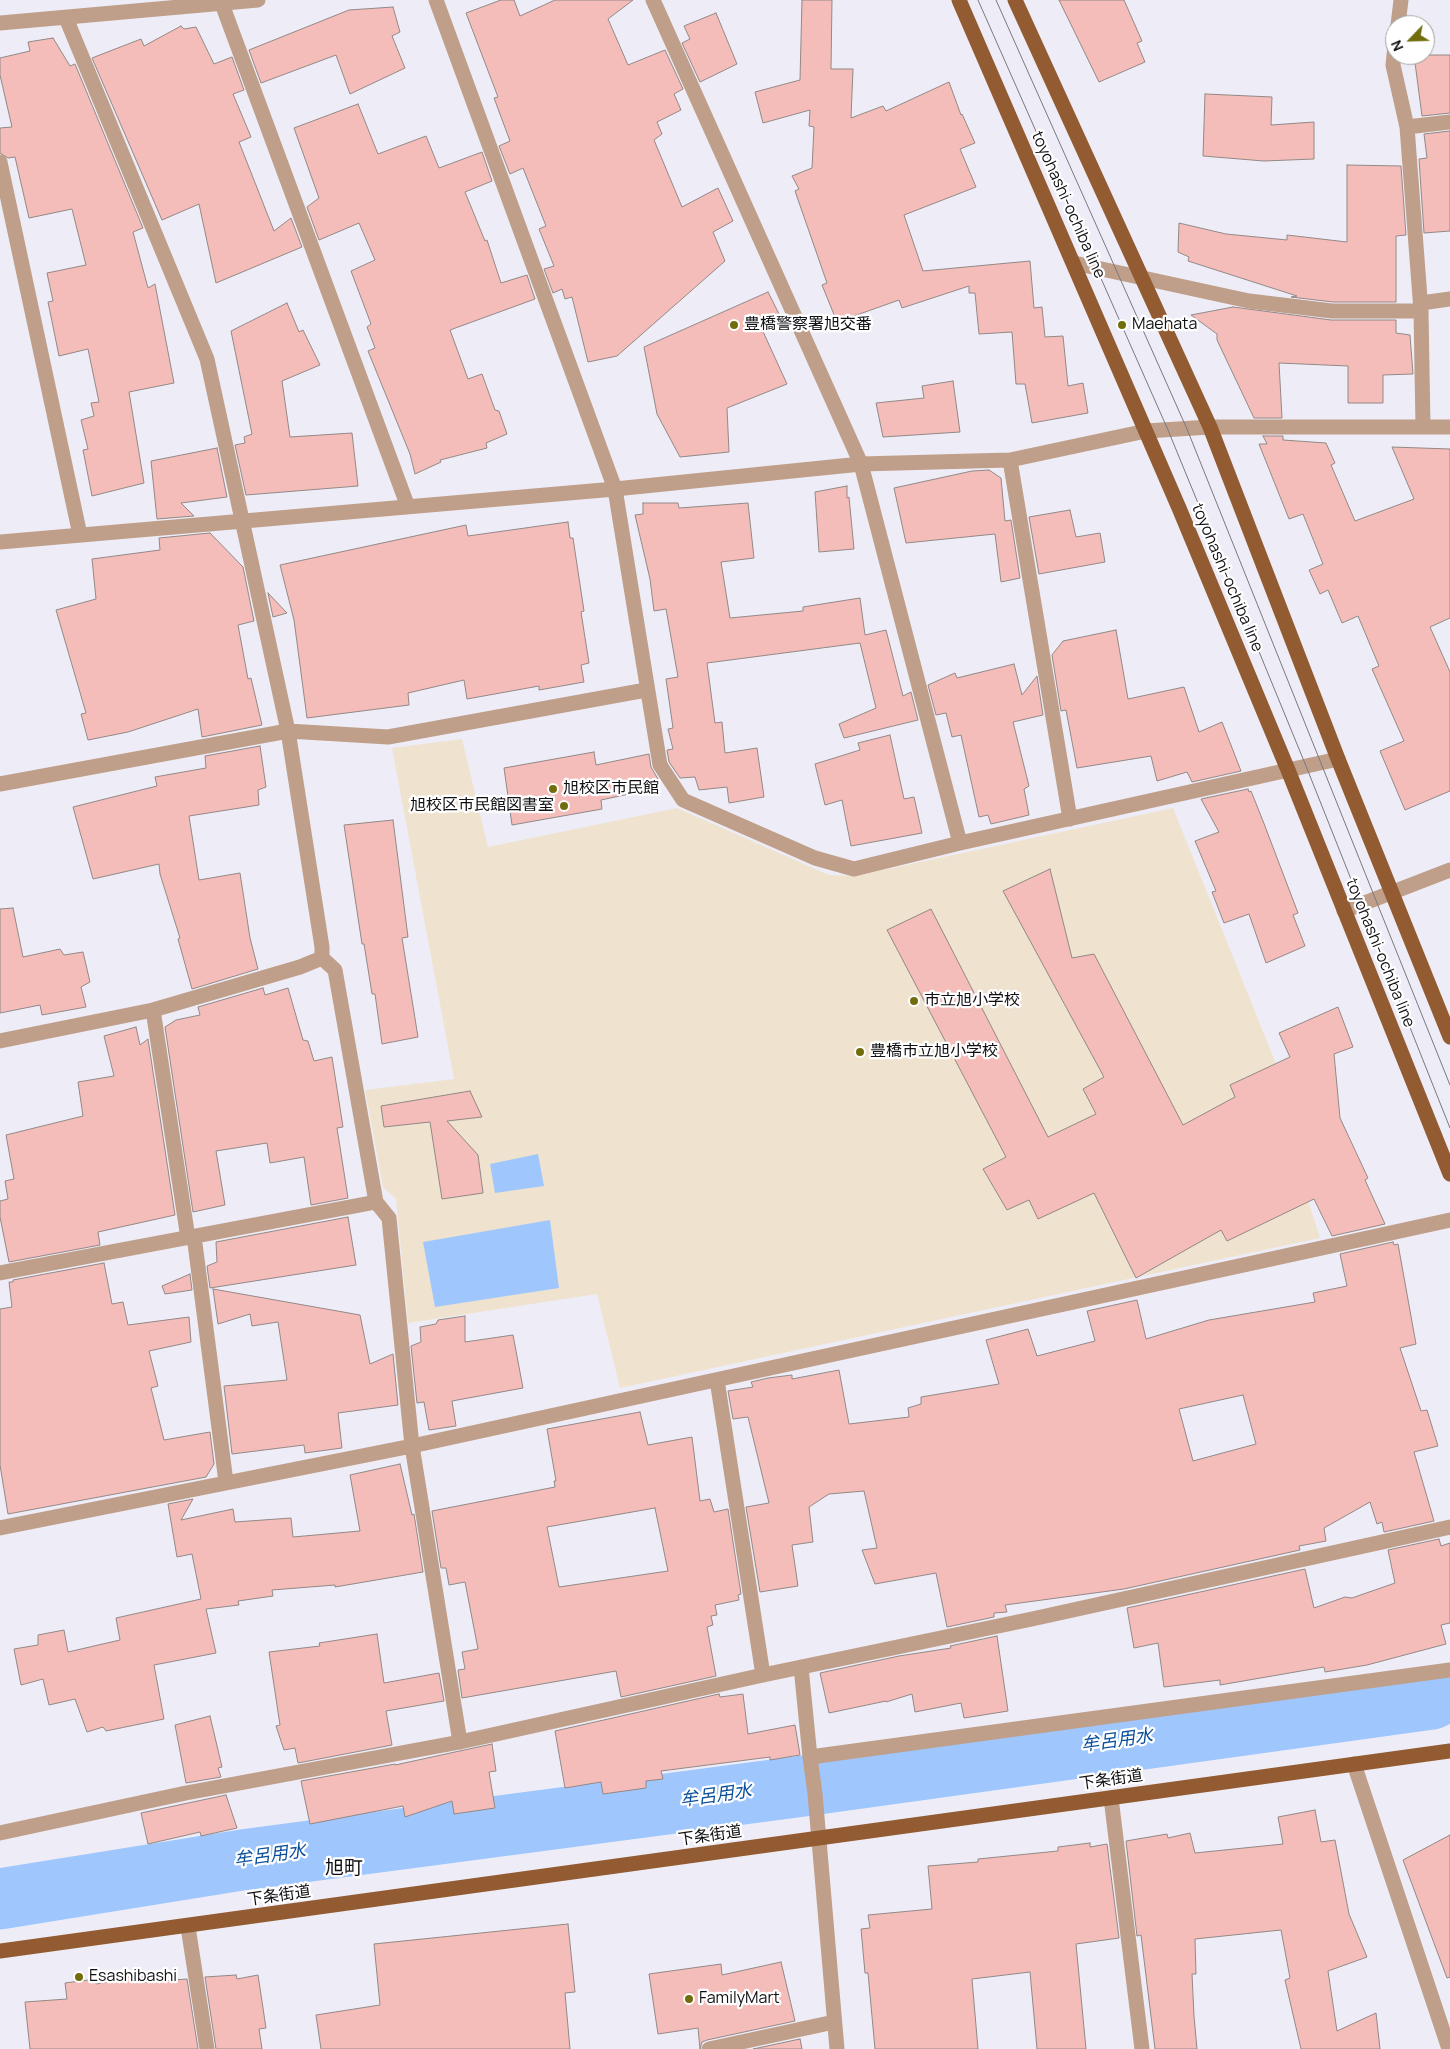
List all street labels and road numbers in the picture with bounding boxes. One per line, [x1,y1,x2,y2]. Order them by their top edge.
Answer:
street label: toyohashi-ochiba line [1027,128,1109,282]
street label: toyohashi-ochiba line [1187,501,1267,655]
street label: toyohashi-ochiba line [1341,876,1419,1030]
street label: 下条街道 [1078,1766,1144,1794]
street label: 下条街道 [677,1822,743,1850]
street label: 下条街道 [246,1882,312,1910]

